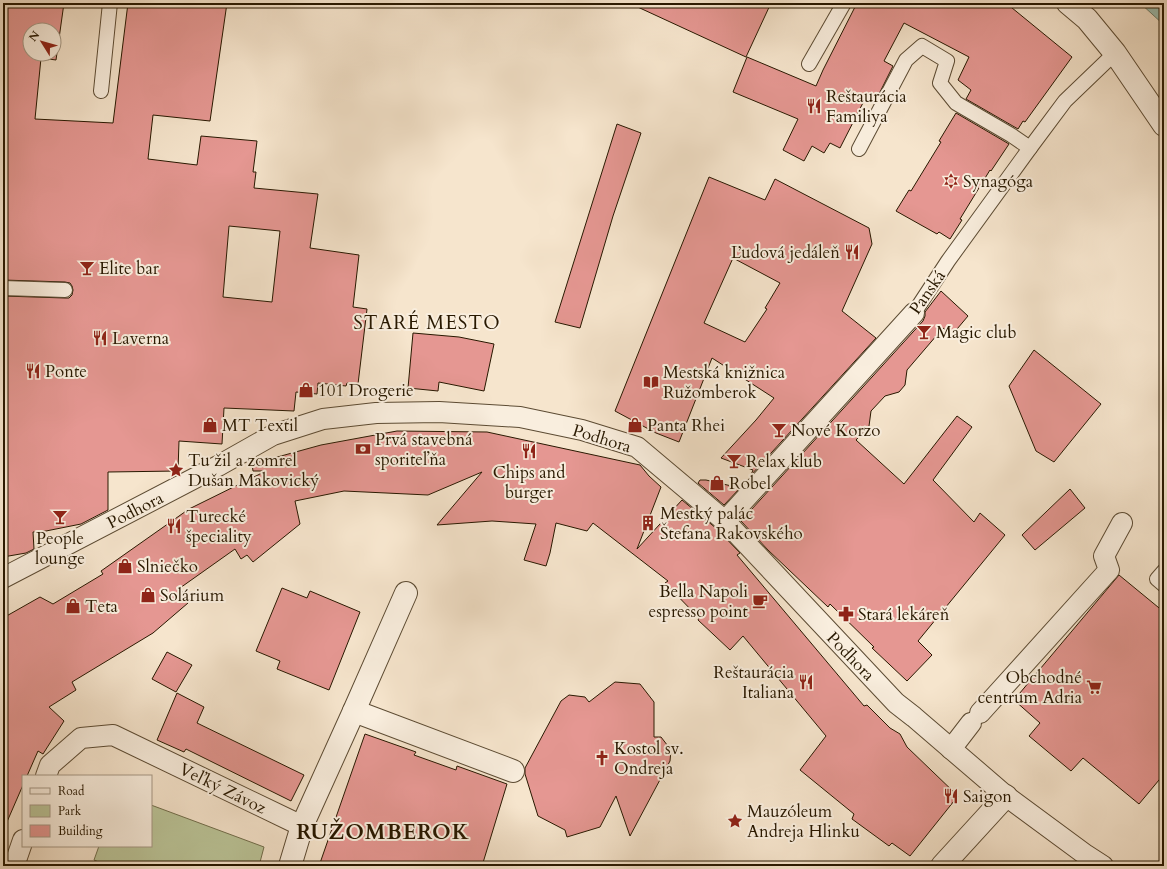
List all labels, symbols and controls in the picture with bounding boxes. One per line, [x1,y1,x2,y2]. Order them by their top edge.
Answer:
north arrow [22,22,62,62]
text: N [26,28,44,45]
place label: Reštaurácia Familiya [826,85,907,128]
restaurant icon: Reštaurácia Familiya [805,97,823,115]
place label: Synagóga [963,170,1034,193]
synagogue icon: Synagóga [942,172,960,190]
place label: Ľudová jedáleň [731,241,840,264]
restaurant icon: Ľudová jedáleň [843,243,861,261]
place label: Elite bar [99,257,160,280]
bar icon: Elite bar [78,259,96,277]
street label: Panská [904,265,951,319]
district label: STARÉ MESTO [353,310,501,336]
place label: Magic club [936,321,1017,344]
bar icon: Magic club [915,323,933,341]
place label: Laverna [112,327,170,350]
restaurant icon: Laverna [91,329,109,347]
place label: Ponte [45,360,87,383]
place label: Mestská knižnica Ružomberok [663,361,786,404]
restaurant icon: Ponte [24,362,42,380]
library icon: Mestská knižnica Ružomberok [642,373,660,391]
place label: 101 Drogerie [318,379,414,402]
shop icon: 101 Drogerie [297,381,315,399]
place label: MT Textil [222,414,299,437]
place label: Panta Rhei [647,414,725,437]
shop icon: MT Textil [201,416,219,434]
shop icon: Panta Rhei [626,416,644,434]
street label: Podhora [570,419,635,458]
place label: Nové Korzo [791,419,880,442]
bar icon: Nové Korzo [770,421,788,439]
place label: Prvá stavebná sporiteľňa [375,428,473,471]
bank icon: Prvá stavebná sporiteľňa [354,440,372,458]
restaurant icon: Chips and burger [520,442,538,460]
place label: Tu žil a zomrel Dušan Makovický [188,449,319,492]
place label: Relax klub [746,450,822,473]
bar icon: Relax klub [725,452,743,470]
place icon: Tu žil a zomrel Dušan Makovický [167,461,185,479]
place label: Chips and burger [493,461,565,504]
place label: Robel [729,472,772,495]
shop icon: Robel [708,474,726,492]
street label: Podhora [103,486,168,534]
place label: Mestký palác Štefana Rakovského [660,502,803,545]
place label: Turecké špeciality [186,505,252,548]
bar icon: People lounge [51,508,69,526]
building icon: Mestký palác Štefana Rakovského [639,514,657,532]
restaurant icon: Turecké špeciality [165,517,183,535]
place label: People lounge [35,527,85,570]
place label: Slniečko [137,555,198,578]
shop icon: Slniečko [116,557,134,575]
place label: Bella Napoli espresso point [648,580,749,623]
place label: Solárium [160,584,225,607]
shop icon: Solárium [139,586,157,604]
cafe icon: Bella Napoli espresso point [751,592,769,610]
place label: Teta [85,595,119,618]
shop icon: Teta [64,597,82,615]
place label: Stará lekáreň [858,603,950,626]
pharmacy icon: Stará lekáreň [837,605,855,623]
street label: Podhora [821,627,880,687]
place label: Reštaurácia Italiana [713,661,795,704]
place label: Obchodné centrum Adria [978,666,1083,709]
restaurant icon: Reštaurácia Italiana [797,673,815,691]
supermarket icon: Obchodné centrum Adria [1085,678,1103,696]
place label: Kostol sv. Ondreja [614,737,684,780]
church icon: Kostol sv. Ondreja [593,749,611,767]
street label: Veľký Závoz [175,758,270,820]
legend [22,775,152,847]
text: Road [58,783,85,799]
place label: Saigon [963,785,1012,808]
restaurant icon: Saigon [942,787,960,805]
place label: Mauzóleum Andreja Hlinku [747,800,860,843]
text: Park [58,803,82,819]
place icon: Mauzóleum Andreja Hlinku [726,812,744,830]
district label: RUŽOMBEROK [296,817,470,847]
text: Building [58,823,103,839]

